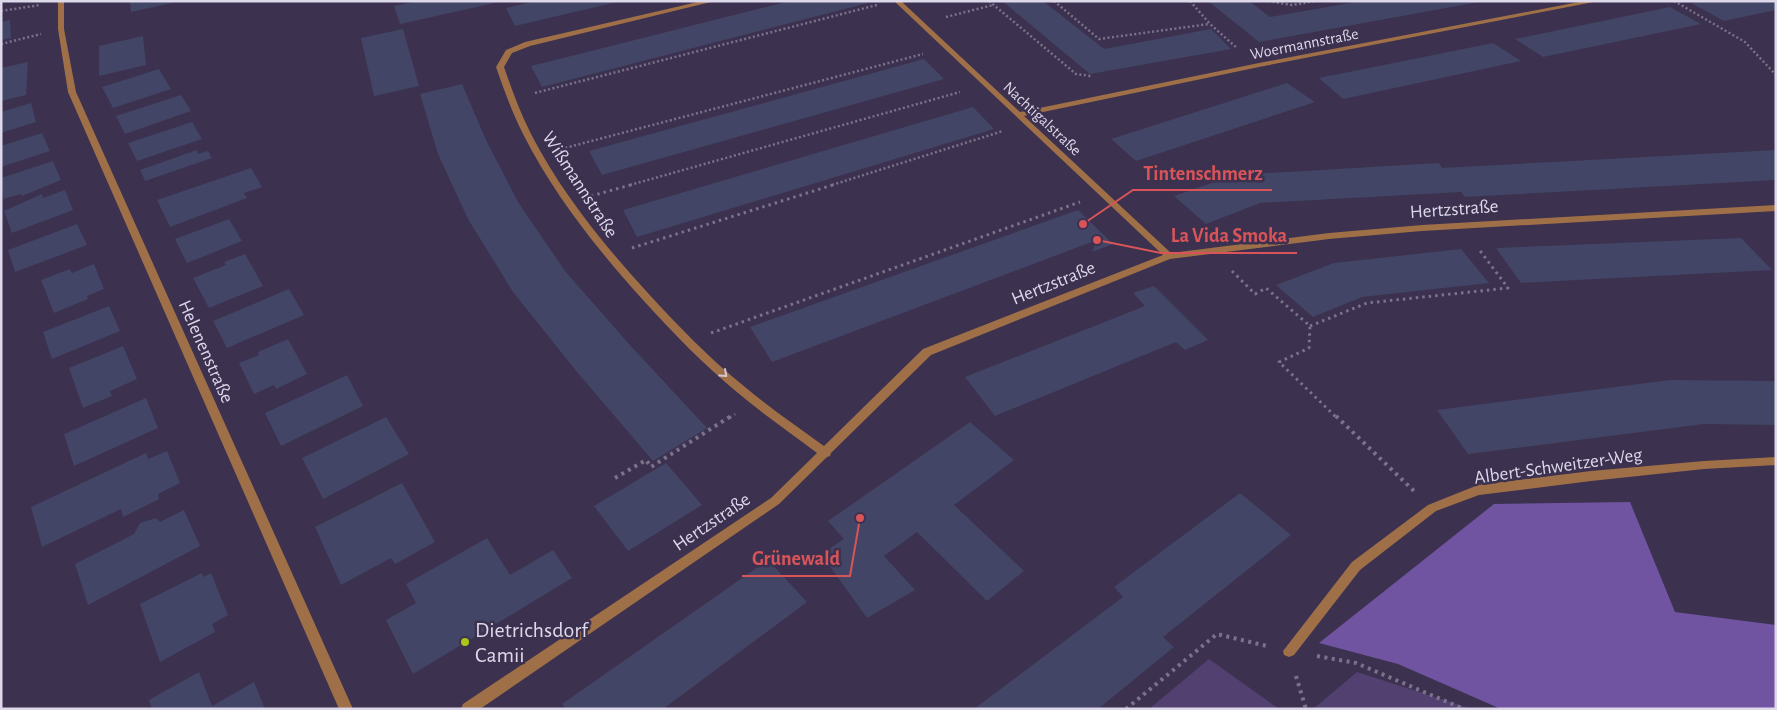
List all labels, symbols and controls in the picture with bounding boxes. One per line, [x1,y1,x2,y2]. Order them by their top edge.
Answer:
street label: Woermannstraße [1249,26,1360,62]
street label: Nachtigalstraße [1000,79,1084,159]
street label: Wißmannstraße [538,128,621,241]
callout: Tintenschmerz [1133,155,1272,190]
text: Tintenschmerz [1143,164,1263,184]
street label: Hertzstraße [1409,197,1499,222]
callout: La Vida Smoka [1161,218,1297,253]
text: La Vida Smoka [1171,226,1288,246]
street label: Hertzstraße [1009,258,1098,309]
street label: Helenenstraße [175,297,237,406]
one-way arrow [718,368,727,377]
street label: Albert-Schweitzer-Weg [1473,445,1644,488]
street label: Hertzstraße [670,490,754,555]
callout: Grünewald [742,541,850,576]
text: Grünewald [752,549,840,569]
place label: Dietrichsdorf Camii [475,619,589,666]
marker: Dietrichsdorf Camii [459,636,471,648]

